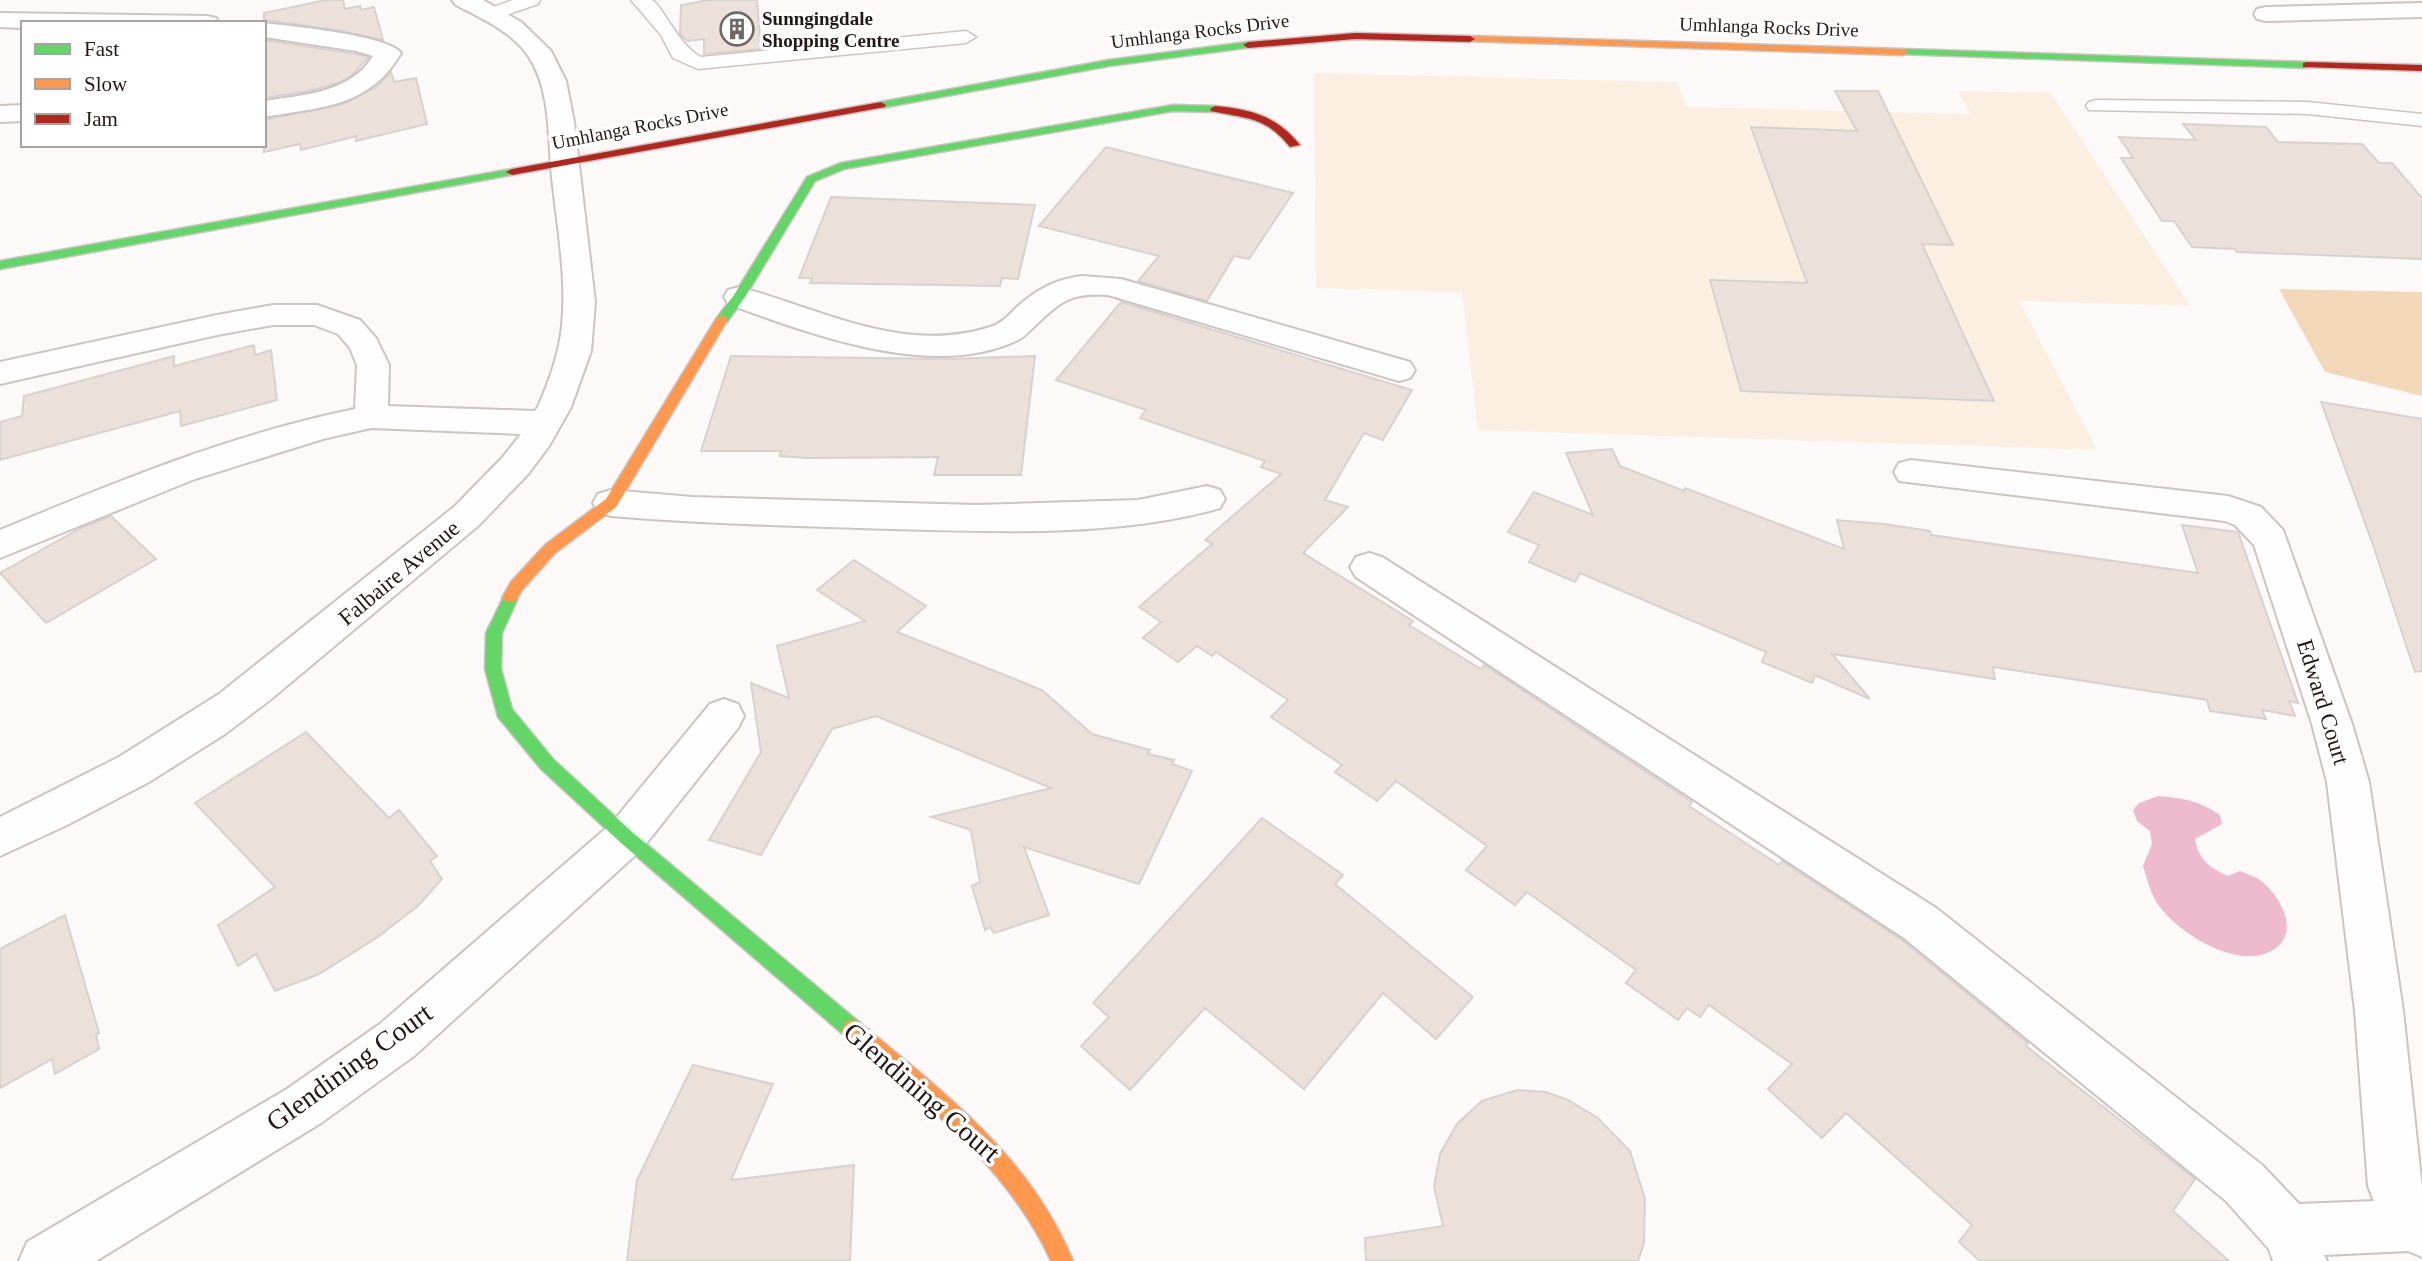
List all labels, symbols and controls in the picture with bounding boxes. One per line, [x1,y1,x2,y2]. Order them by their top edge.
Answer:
place label: Sunngingdale Shopping Centre [762,8,899,51]
building icon: Sunngingdale Shopping Centre [718,10,756,48]
street label: Umhlanga Rocks Drive [1110,10,1290,52]
street label: Umhlanga Rocks Drive [1679,13,1859,41]
legend [21,21,266,147]
text: Fast [84,37,119,61]
text: Slow [84,72,128,96]
street label: Umhlanga Rocks Drive [550,99,730,153]
text: Jam [84,107,118,131]
street label: Falbaire Avenue [334,515,464,631]
street label: Edward Court [2292,636,2354,768]
street label: Glendining Court [260,997,438,1137]
street label: Glendining Court [838,1016,1007,1168]

